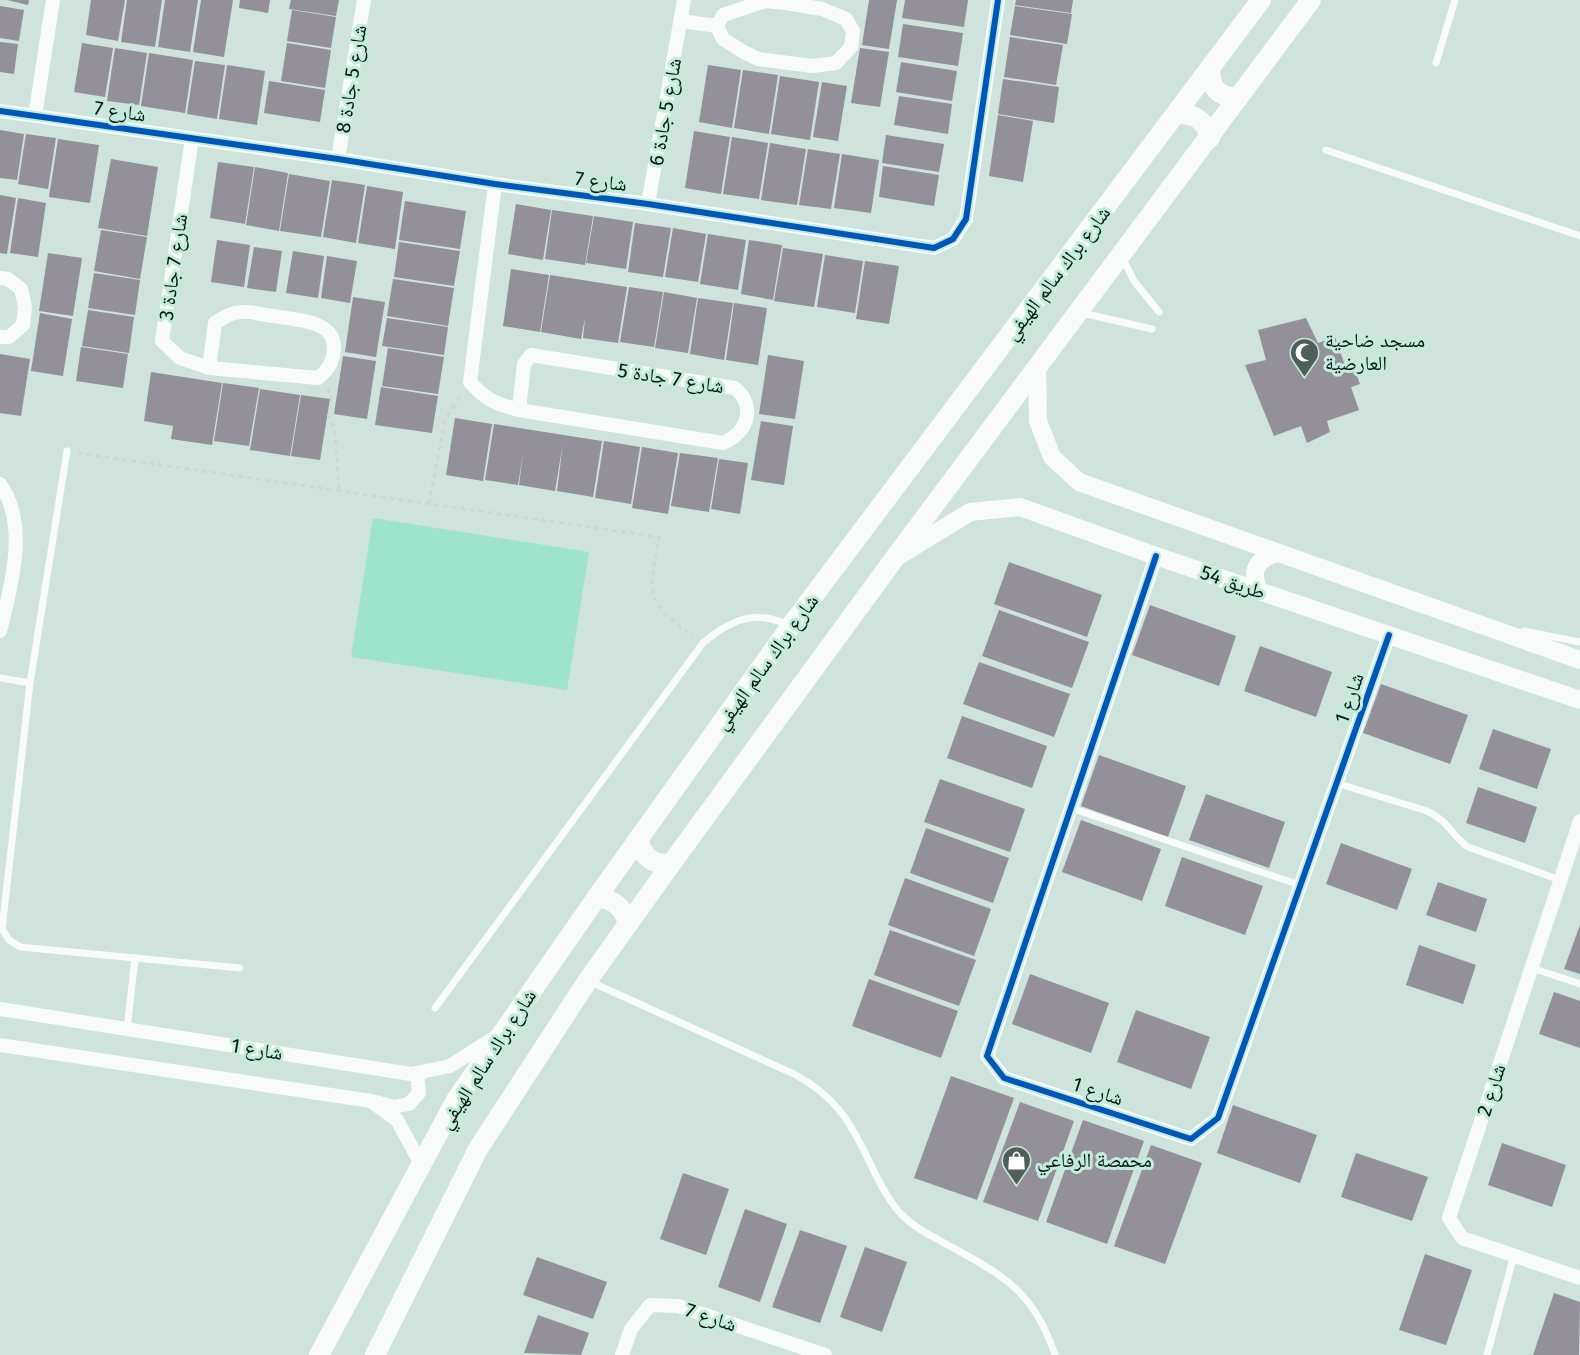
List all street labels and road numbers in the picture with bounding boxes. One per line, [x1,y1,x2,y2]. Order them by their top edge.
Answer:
street label: شارع 5 جادة 8 [331,23,372,135]
street label: شارع 5 جادة 6 [644,56,687,168]
street label: شارع 7 [92,95,148,128]
street label: شارع 7 [574,166,628,197]
street label: شارع براك سالم الهيفي [999,201,1119,347]
street label: شارع 7 جادة 3 [154,212,193,322]
street label: شارع 7 جادة 5 [616,358,726,399]
street label: طريق 54 [1197,560,1269,604]
street label: شارع براك سالم الهيفي [709,590,827,737]
street label: شارع 1 [1329,670,1370,727]
street label: شارع براك سالم الهيفي [433,985,545,1136]
street label: شارع 1 [229,1033,285,1066]
street label: شارع 2 [1471,1061,1512,1119]
street label: شارع 1 [1069,1072,1126,1111]
street label: شارع 7 [682,1298,740,1337]

